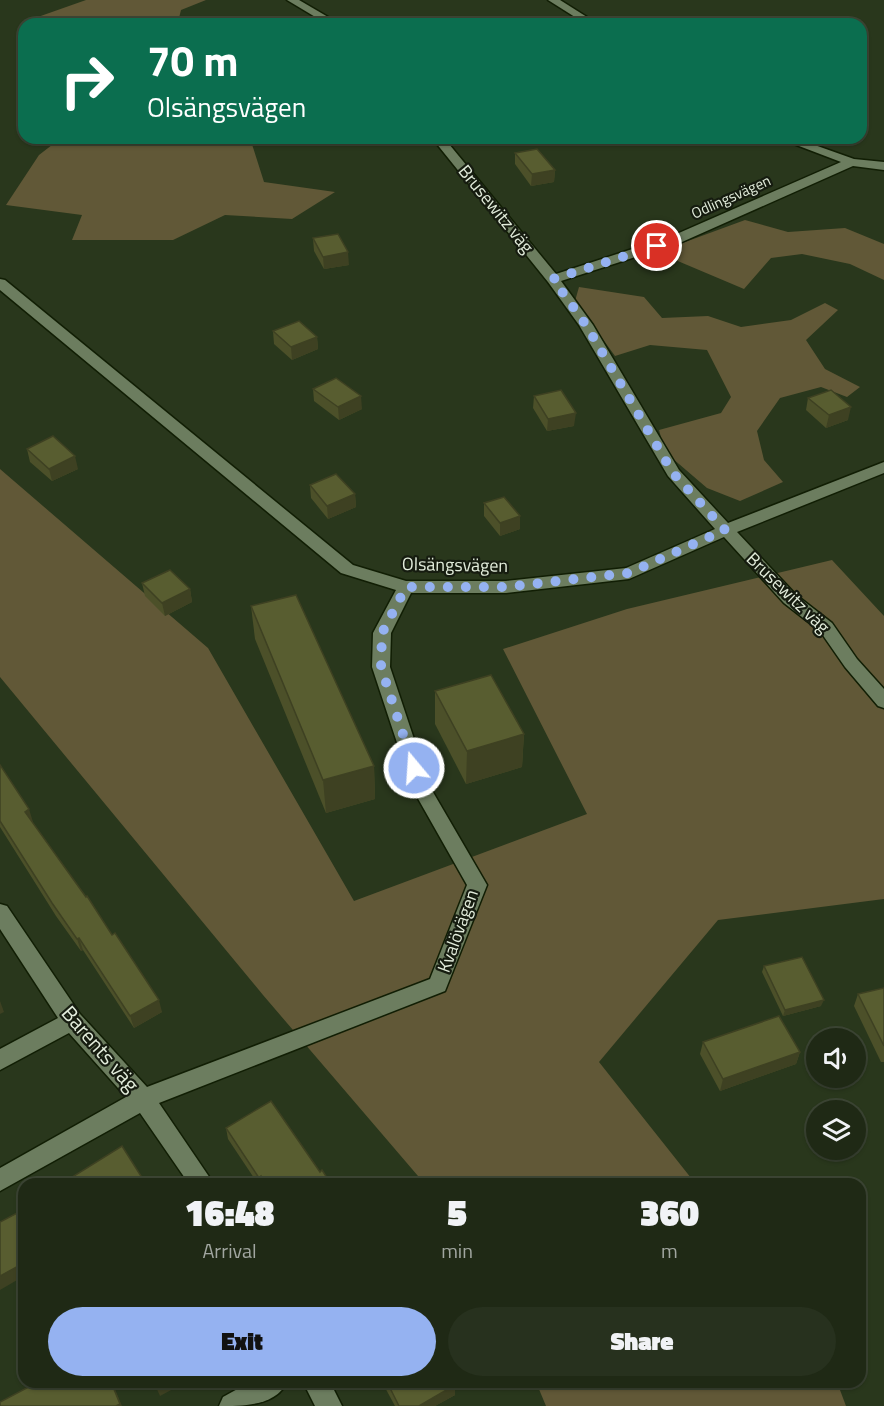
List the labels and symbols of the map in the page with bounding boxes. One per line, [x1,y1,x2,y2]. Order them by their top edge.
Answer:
street label: Brusewitz väg [452,159,541,259]
street label: Odlingsvägen [687,169,774,224]
pin [631,220,682,271]
street label: Brusewitz väg [740,546,836,640]
street label: Olsängsvägen [402,550,508,579]
position arrow [382,736,446,800]
street label: Kvalövägen [430,886,485,976]
street label: Barents väg [54,998,148,1099]

